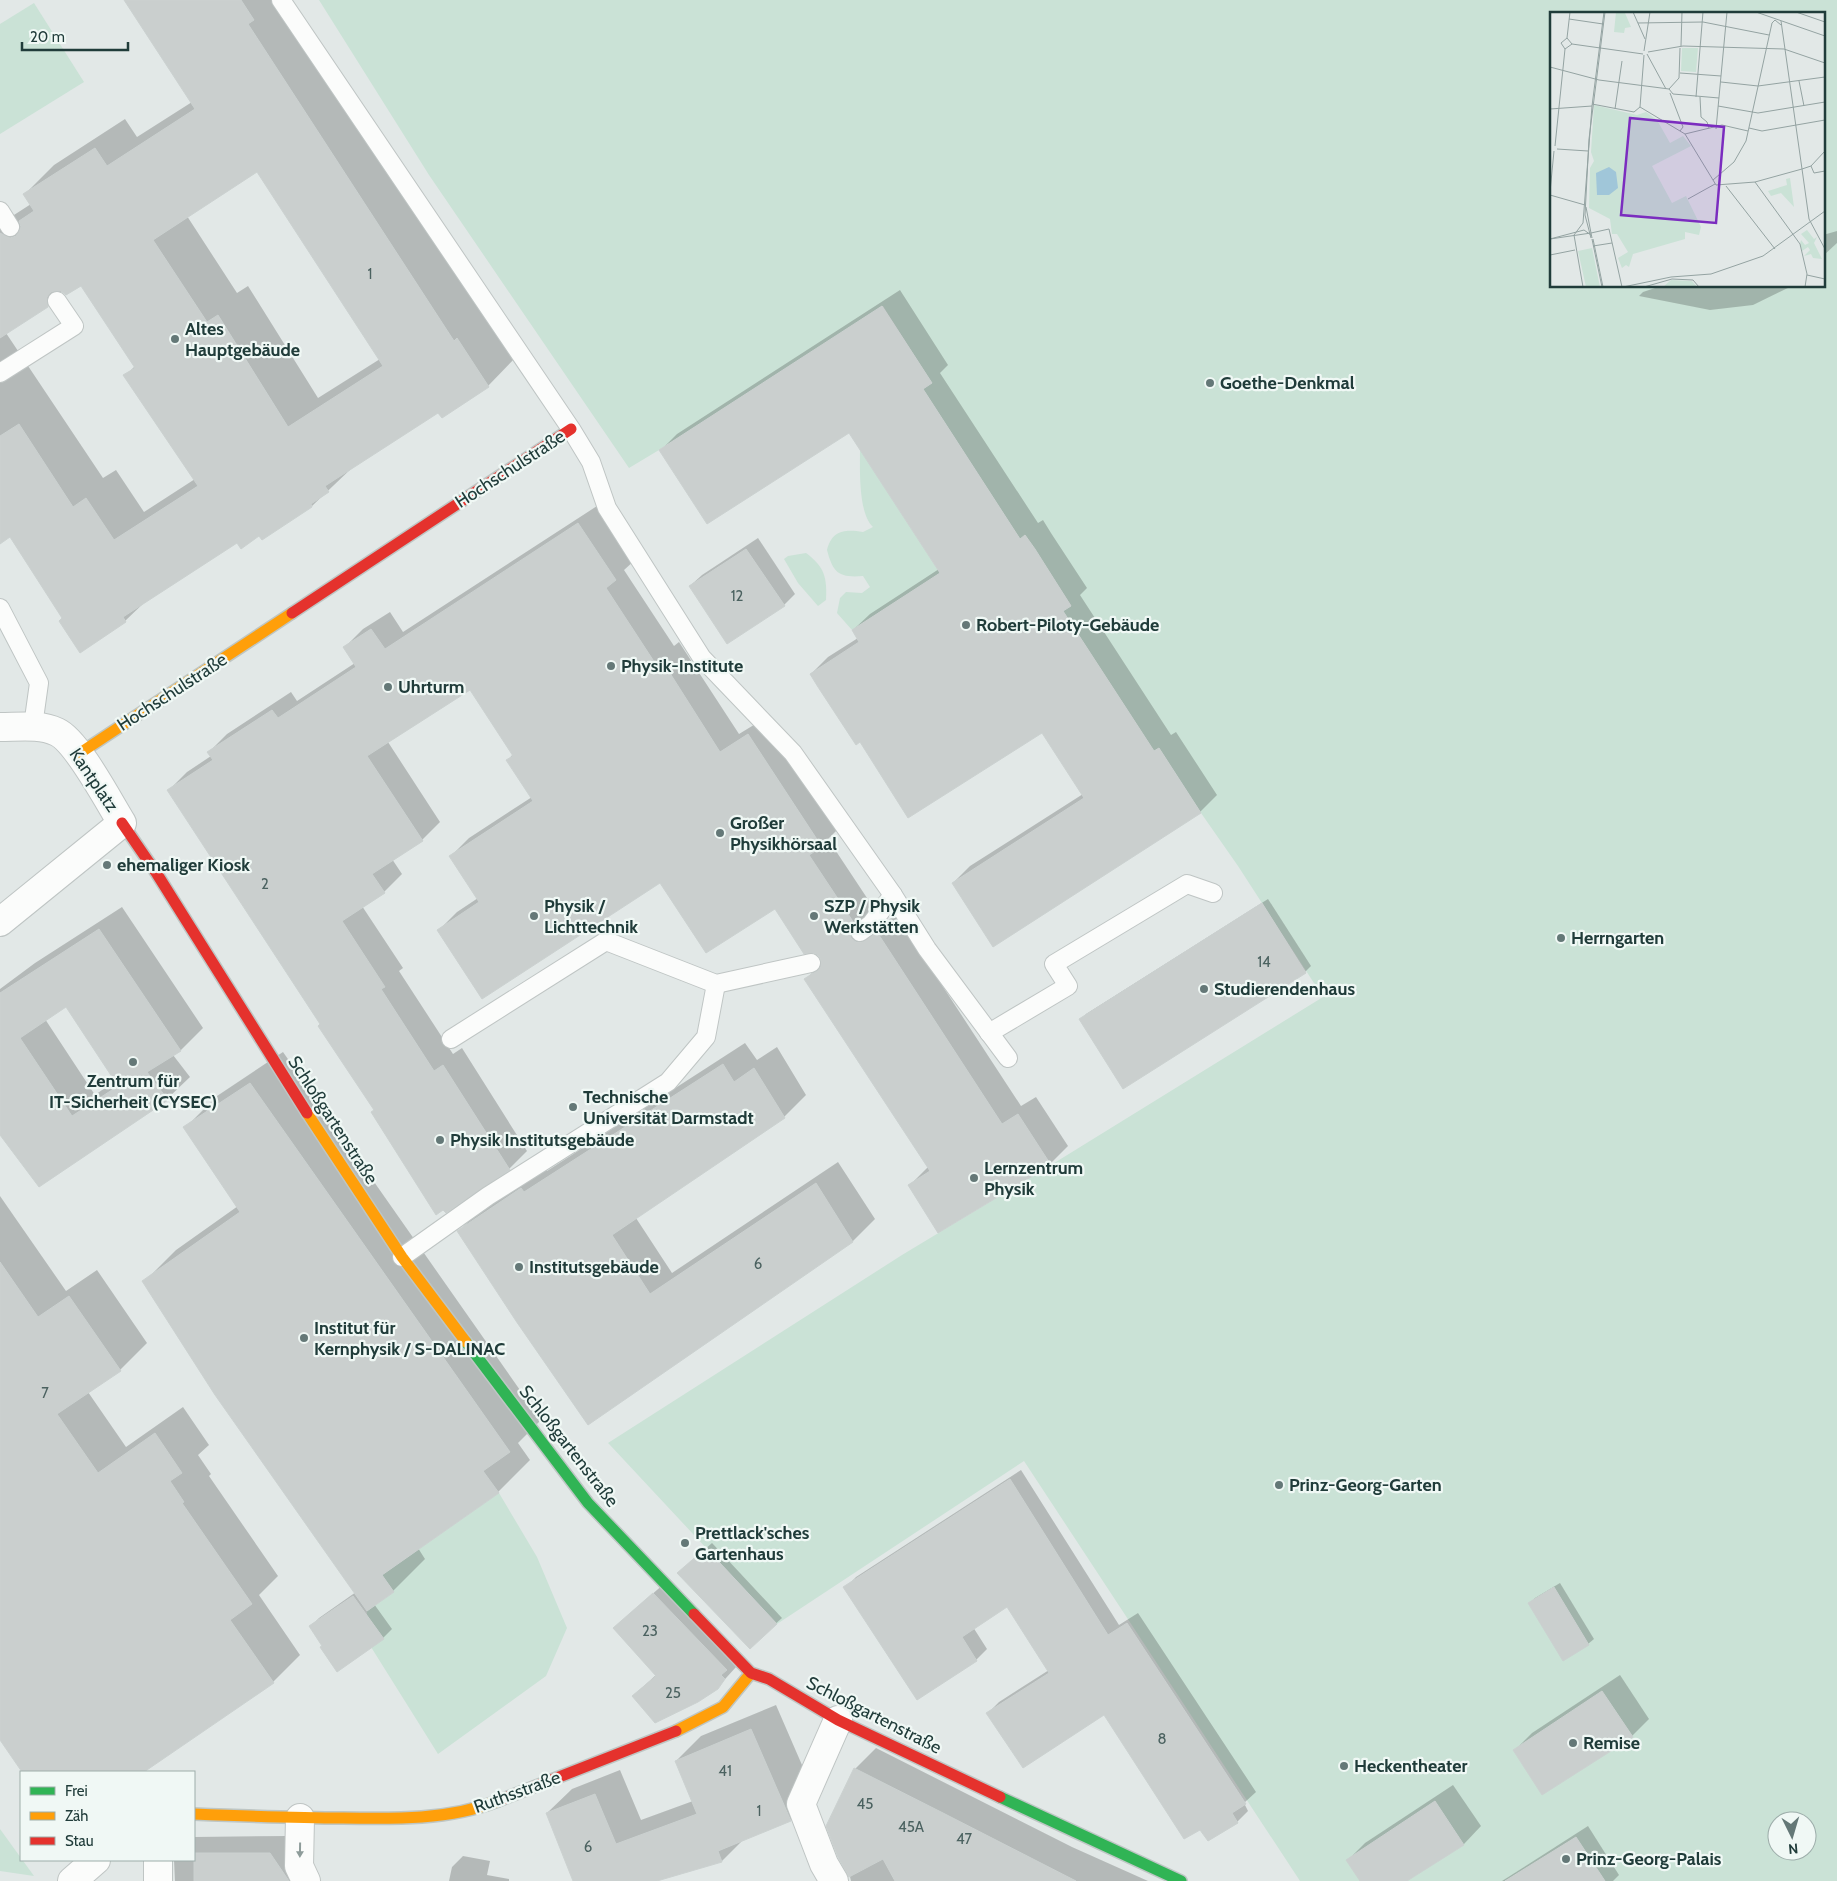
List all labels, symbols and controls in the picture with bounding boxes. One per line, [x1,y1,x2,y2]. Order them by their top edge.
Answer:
inset map [1550,12,1824,288]
scale bar [22,20,129,52]
text: 20 m [30,28,65,46]
house number: 1 [368,265,372,283]
place label: Altes Hauptgebäude [185,318,300,361]
marker: Altes Hauptgebäude [169,333,181,345]
place label: Goethe-Denkmal [1220,372,1355,394]
marker: Goethe-Denkmal [1204,377,1216,389]
street label: Hochschulstraße [451,425,569,513]
house number: 12 [731,587,744,605]
place label: Robert-Piloty-Gebäude [976,614,1159,636]
marker: Robert-Piloty-Gebäude [960,619,972,631]
street label: Hochschulstraße [113,648,231,736]
place label: Physik-Institute [621,655,743,677]
marker: Physik-Institute [605,660,617,672]
place label: Uhrturm [398,676,464,698]
marker: Uhrturm [382,681,394,693]
street label: Kantplatz [65,744,124,816]
place label: Großer Physikhörsaal [730,812,837,855]
marker: Großer Physikhörsaal [714,827,726,839]
place label: ehemaliger Kiosk [117,854,250,876]
marker: ehemaliger Kiosk [101,859,113,871]
house number: 2 [261,875,269,893]
place label: Physik / Lichttechnik [544,895,638,938]
place label: SZP / Physik Werkstätten [824,895,920,938]
marker: Physik / Lichttechnik [528,910,540,922]
marker: SZP / Physik Werkstätten [808,910,820,922]
place label: Herrngarten [1571,927,1664,949]
marker: Herrngarten [1555,932,1567,944]
house number: 14 [1257,953,1271,971]
place label: Studierendenhaus [1214,978,1355,1000]
marker: Studierendenhaus [1198,983,1210,995]
street label: Schloßgartenstraße [283,1052,383,1188]
marker: Zentrum für IT-Sicherheit (CYSEC) [127,1056,139,1068]
place label: Zentrum für IT-Sicherheit (CYSEC) [49,1070,217,1113]
place label: Technische Universität Darmstadt [583,1086,754,1129]
marker: Technische Universität Darmstadt [567,1101,579,1113]
place label: Physik Institutsgebäude [450,1129,634,1151]
marker: Physik Institutsgebäude [434,1134,446,1146]
place label: Lernzentrum Physik [984,1157,1083,1200]
marker: Lernzentrum Physik [968,1172,980,1184]
house number: 6 [754,1255,762,1273]
place label: Institutsgebäude [529,1256,659,1278]
marker: Institutsgebäude [513,1261,525,1273]
place label: Institut für Kernphysik / S-DALINAC [314,1317,505,1360]
marker: Institut für Kernphysik / S-DALINAC [298,1332,310,1344]
street label: Schloßgartenstraße [515,1381,623,1511]
house number: 7 [41,1384,49,1402]
place label: Prinz-Georg-Garten [1289,1474,1442,1496]
marker: Prinz-Georg-Garten [1273,1479,1285,1491]
place label: Prettlack'sches Gartenhaus [695,1522,810,1565]
marker: Prettlack'sches Gartenhaus [679,1537,691,1549]
house number: 23 [642,1622,658,1640]
street label: Schloßgartenstraße [803,1671,945,1759]
house number: 25 [665,1684,681,1702]
house number: 8 [1157,1730,1167,1748]
place label: Remise [1583,1732,1640,1754]
marker: Remise [1567,1737,1579,1749]
place label: Heckentheater [1354,1755,1467,1777]
marker: Heckentheater [1338,1760,1350,1772]
house number: 41 [718,1762,732,1780]
street label: Ruthsstraße [471,1766,563,1818]
legend [20,1771,195,1861]
text: Frei [65,1782,88,1800]
house number: 45 [857,1795,873,1813]
house number: 1 [757,1802,761,1820]
text: Zäh [65,1807,88,1825]
north arrow [1767,1811,1817,1861]
house number: 45A [898,1818,925,1836]
house number: 47 [956,1830,973,1848]
text: Stau [65,1832,94,1850]
house number: 6 [584,1838,592,1856]
text: N [1787,1840,1799,1858]
one-way arrow [296,1842,304,1858]
place label: Prinz-Georg-Palais [1576,1848,1722,1870]
marker: Prinz-Georg-Palais [1560,1853,1572,1865]

